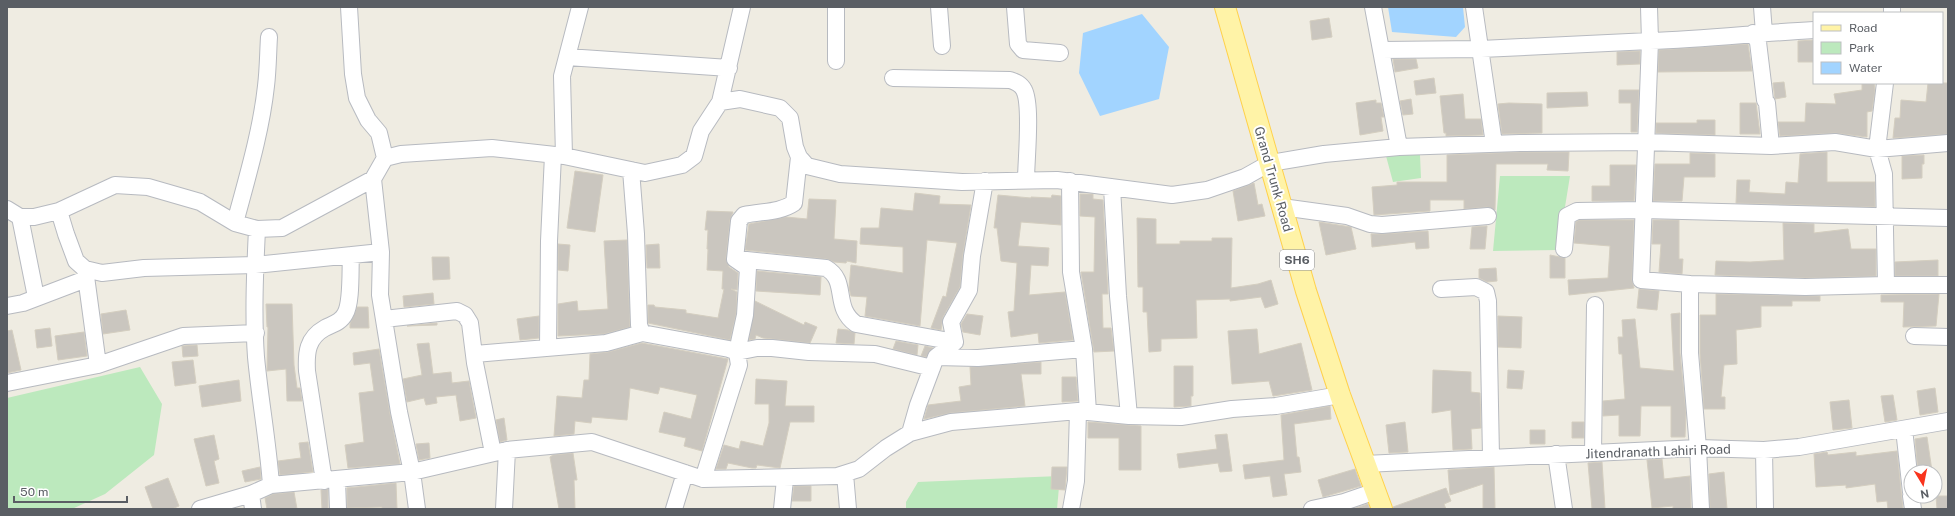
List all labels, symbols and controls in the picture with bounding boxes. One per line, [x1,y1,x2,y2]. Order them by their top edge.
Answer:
legend [1813,12,1943,84]
text: Road [1849,21,1877,35]
text: Park [1849,41,1875,55]
text: Water [1849,61,1883,75]
street label: Grand Trunk Road [1251,125,1296,233]
road number: SH6 [1280,250,1314,270]
street label: Jitendranath Lahiri Road [1585,441,1731,462]
north arrow [1903,464,1943,504]
scale bar [14,478,127,504]
text: 50 m [20,485,48,499]
text: N [1919,487,1930,501]

